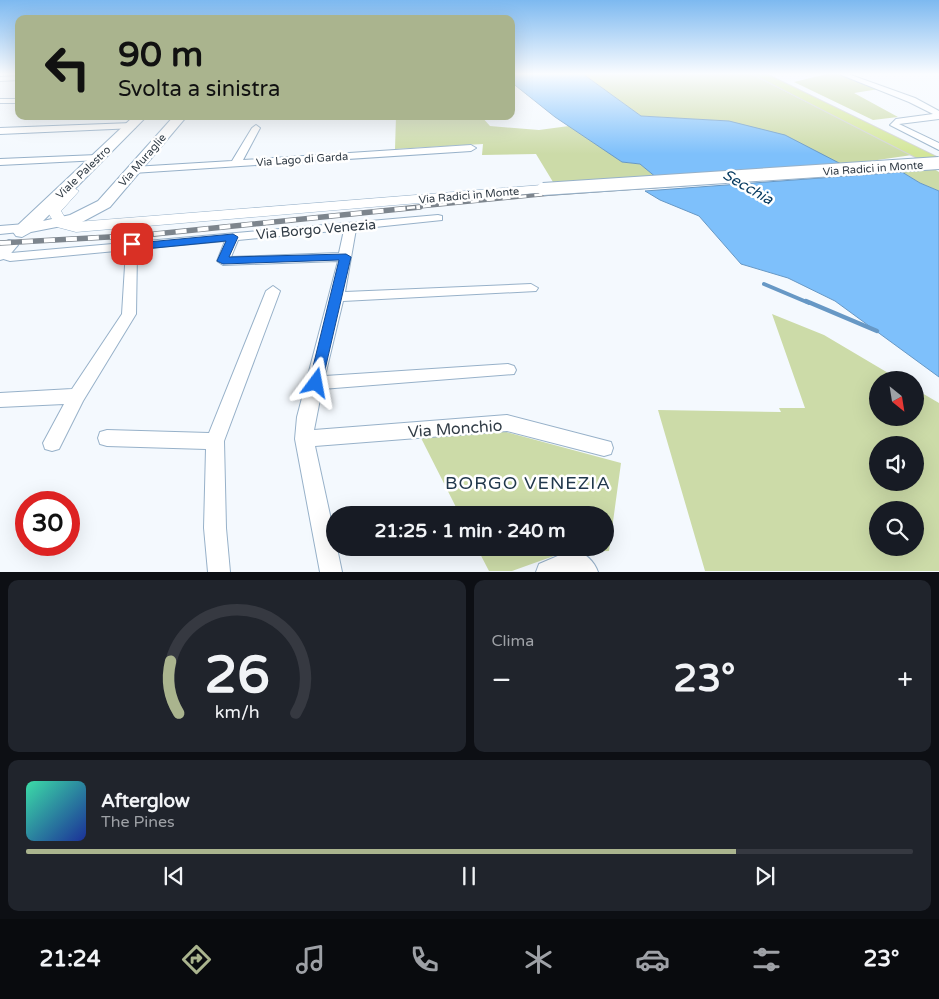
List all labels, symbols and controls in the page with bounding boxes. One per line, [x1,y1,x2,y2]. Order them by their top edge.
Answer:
text: 90 m [118,34,203,76]
icon: left [35,35,100,100]
text: Svolta a sinistra [118,76,280,102]
street label: Via Muraglie [116,131,169,189]
street label: Viale Palestro [53,143,114,202]
street label: Via Lago di Garda [255,150,349,169]
street label: Via Radici in Monte [822,158,924,179]
water label: Secchia [720,165,777,209]
street label: Via Radici in Monte [418,185,520,206]
street label: Via Borgo Venezia [255,216,377,243]
pin [111,223,153,265]
icon: arrive [118,230,146,258]
position arrow [289,356,341,408]
north arrow [869,371,924,426]
map controls [869,371,924,556]
street label: Via Monchio [407,416,503,442]
button: sound [869,436,924,491]
district label: BORGO VENEZIA [445,472,611,494]
speed limit sign: 30 [15,491,80,556]
button: search [869,501,924,556]
text: 21:25 · 1 min · 240 m [374,520,566,542]
text: Clima [492,631,534,651]
text: 26 [204,644,269,707]
text: 23° [673,656,735,702]
text: − [492,663,511,697]
text: + [897,663,913,697]
text: km/h [214,702,259,723]
text: Afterglow [101,790,190,812]
text: The Pines [101,812,175,832]
icon: previous [160,862,188,890]
icon: pause [455,862,483,890]
icon: next [751,862,779,890]
icon: directions [179,942,214,977]
icon: music [293,942,328,977]
icon: phone [407,942,442,977]
icon: climate [521,942,556,977]
icon: car [635,942,670,977]
icon: filters [749,942,784,977]
text: 21:24 [40,946,100,972]
text: 23° [863,946,899,972]

